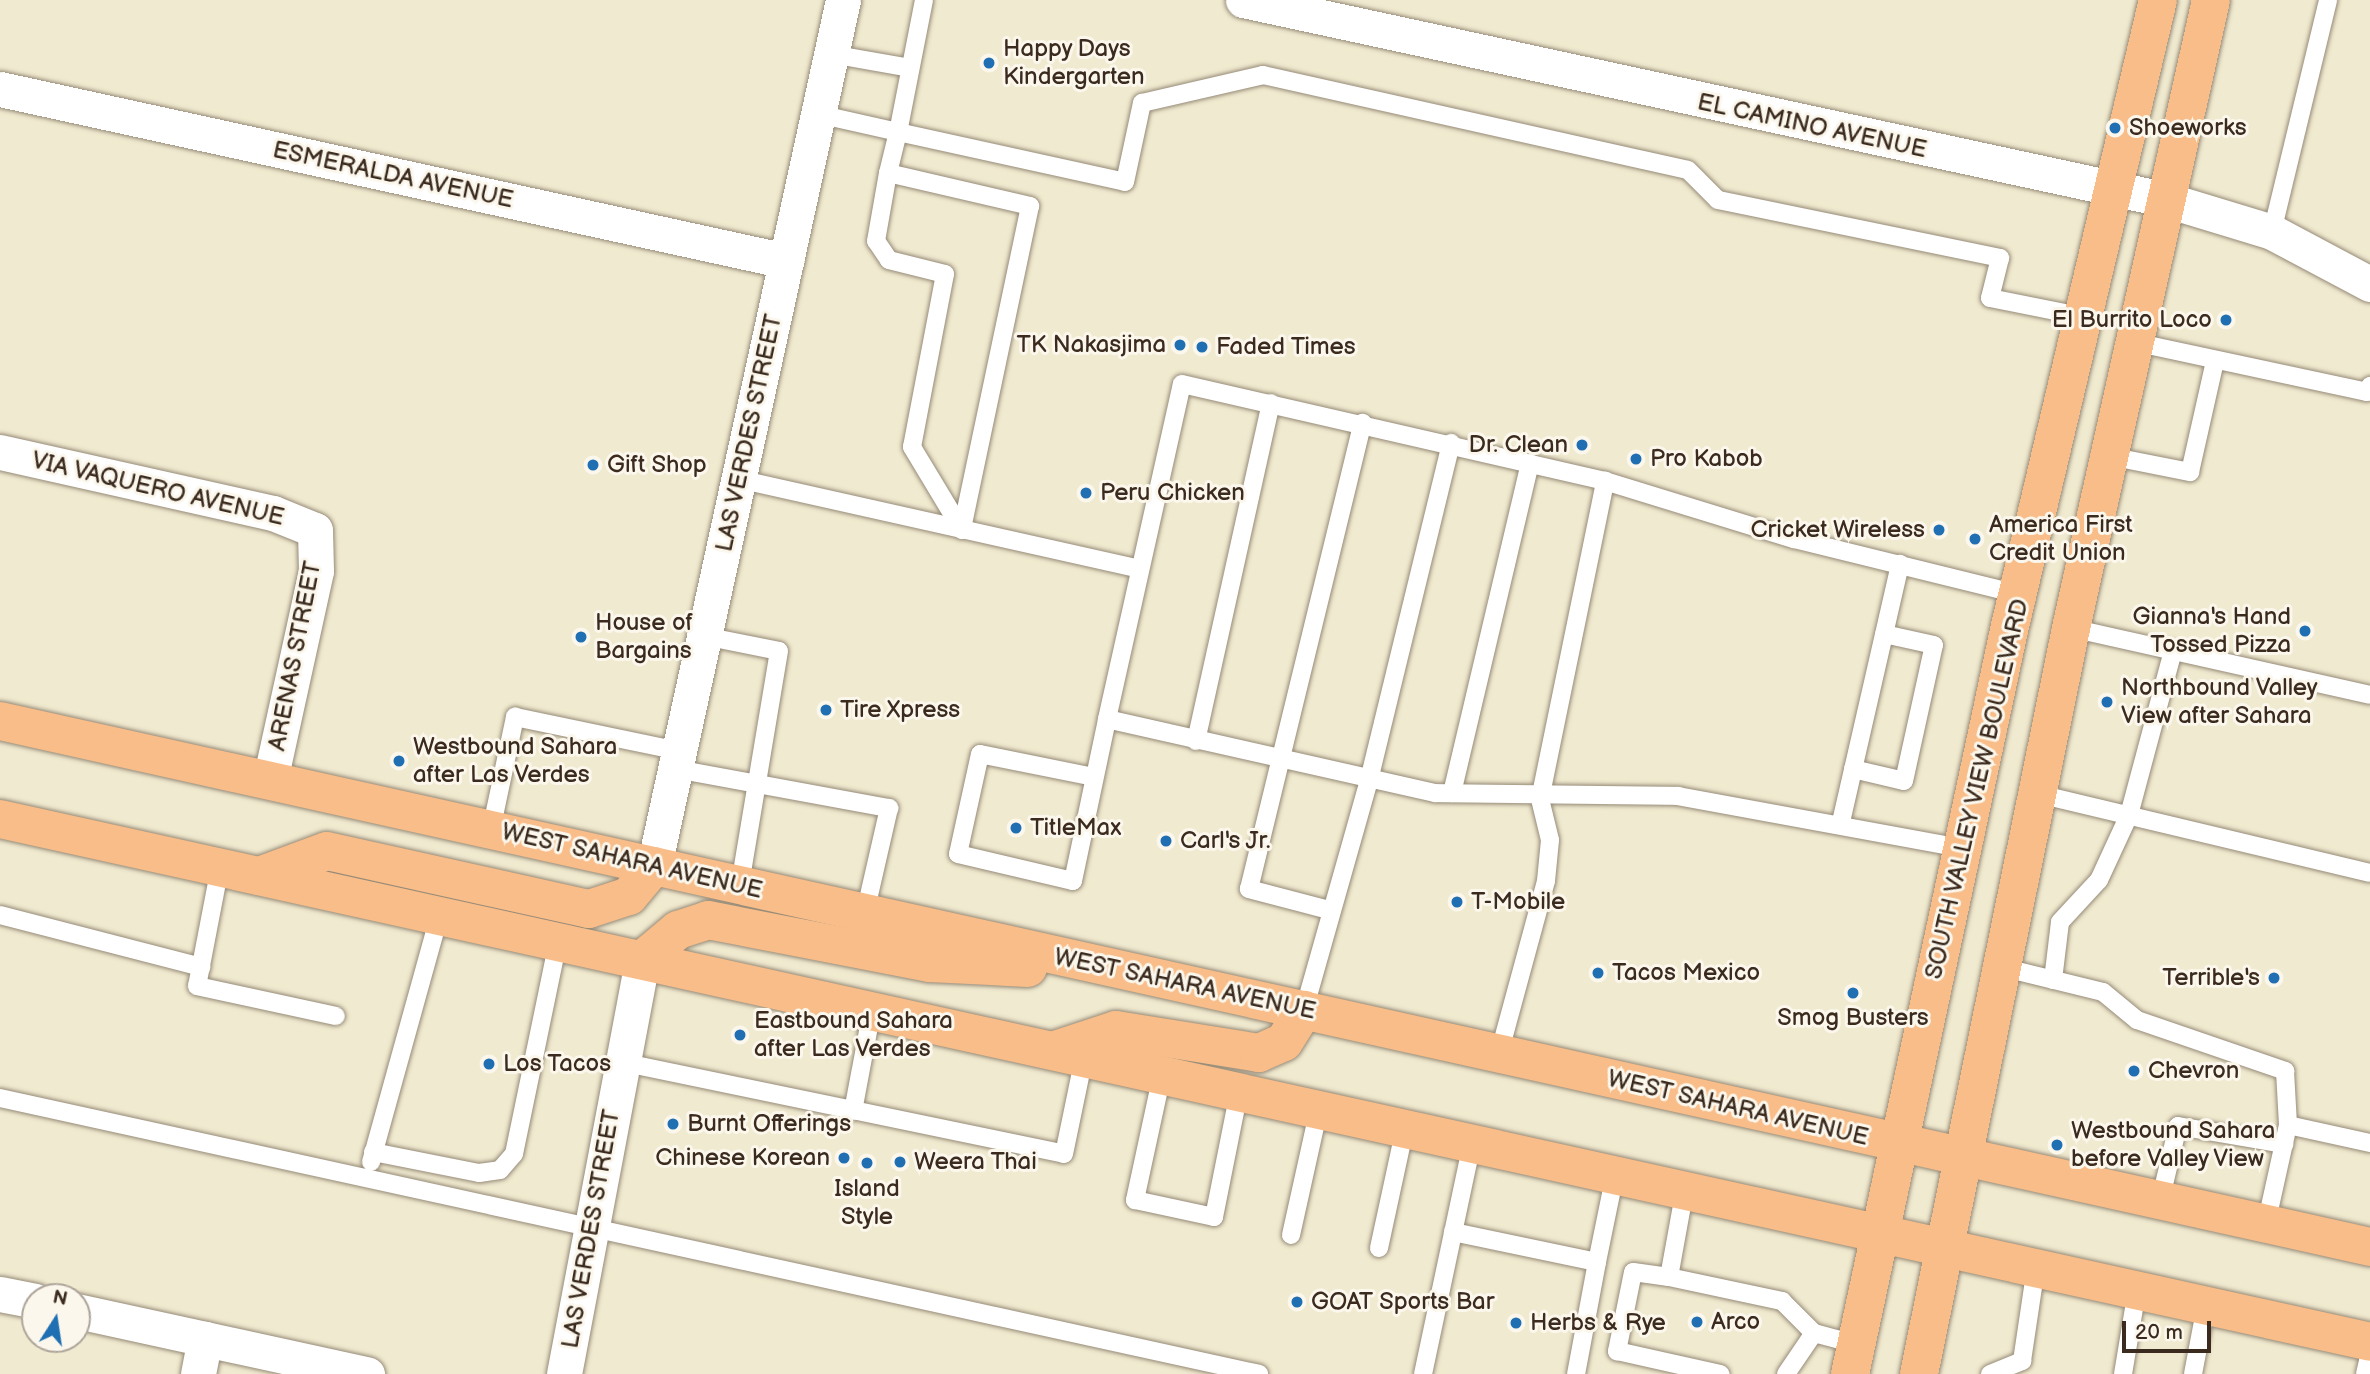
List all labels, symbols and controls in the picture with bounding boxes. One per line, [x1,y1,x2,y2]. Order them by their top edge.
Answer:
place label: Happy Days Kindergarten [1003,35,1145,91]
marker: Happy Days Kindergarten [981,55,997,71]
street label: EL CAMINO AVENUE [1695,88,1929,164]
place label: Shoeworks [2129,114,2247,142]
marker: Shoeworks [2107,120,2123,136]
street label: ESMERALDA AVENUE [270,135,516,215]
place label: El Burrito Loco [2052,306,2212,334]
street label: LAS VERDES STREET [710,311,788,555]
marker: El Burrito Loco [2218,312,2234,328]
place label: TK Nakasjima [1016,331,1166,359]
place label: Faded Times [1216,333,1356,361]
marker: TK Nakasjima [1172,337,1188,353]
marker: Faded Times [1194,339,1210,355]
place label: Dr. Clean [1468,431,1568,459]
marker: Dr. Clean [1574,437,1590,453]
place label: Pro Kabob [1650,445,1763,473]
street label: VIA VAQUERO AVENUE [29,446,287,532]
place label: Gift Shop [607,451,707,479]
marker: Pro Kabob [1628,451,1644,467]
marker: Gift Shop [585,457,601,473]
place label: Peru Chicken [1100,479,1245,507]
marker: Peru Chicken [1078,485,1094,501]
place label: America First Credit Union [1989,511,2133,567]
place label: Cricket Wireless [1750,516,1925,544]
marker: Cricket Wireless [1931,522,1947,538]
marker: America First Credit Union [1967,531,1983,547]
street label: ARENAS STREET [262,559,328,753]
street label: SOUTH VALLEY VIEW BOULEVARD [1919,595,2035,983]
place label: Gianna's Hand Tossed Pizza [2133,603,2291,659]
place label: House of Bargains [595,609,693,665]
marker: Gianna's Hand Tossed Pizza [2297,623,2313,639]
marker: House of Bargains [573,629,589,645]
place label: Northbound Valley View after Sahara [2121,674,2318,730]
marker: Northbound Valley View after Sahara [2099,694,2115,710]
place label: Tire Xpress [840,696,962,724]
marker: Tire Xpress [818,702,834,718]
place label: Westbound Sahara after Las Verdes [413,733,618,789]
marker: Westbound Sahara after Las Verdes [391,753,407,769]
place label: TitleMax [1030,814,1121,842]
street label: WEST SAHARA AVENUE [499,817,765,905]
marker: TitleMax [1008,820,1024,836]
place label: Carl's Jr. [1180,827,1272,855]
marker: Carl's Jr. [1158,833,1174,849]
place label: T-Mobile [1471,888,1565,916]
marker: T-Mobile [1449,894,1465,910]
street label: WEST SAHARA AVENUE [1051,942,1319,1026]
place label: Tacos Mexico [1612,959,1760,987]
place label: Terrible's [2162,964,2260,992]
marker: Tacos Mexico [1590,965,1606,981]
marker: Terrible's [2266,970,2282,986]
marker: Smog Busters [1845,985,1861,1001]
place label: Smog Busters [1777,1004,1929,1032]
place label: Eastbound Sahara after Las Verdes [754,1007,953,1063]
marker: Eastbound Sahara after Las Verdes [732,1027,748,1043]
place label: Los Tacos [503,1050,612,1078]
marker: Los Tacos [481,1056,497,1072]
place label: Chevron [2148,1057,2239,1085]
marker: Chevron [2126,1063,2142,1079]
street label: WEST SAHARA AVENUE [1605,1064,1871,1152]
street label: LAS VERDES STREET [556,1107,626,1351]
place label: Burnt Offerings [687,1110,851,1138]
marker: Burnt Offerings [665,1116,681,1132]
place label: Westbound Sahara before Valley View [2071,1117,2276,1173]
marker: Westbound Sahara before Valley View [2049,1137,2065,1153]
place label: Chinese Korean [655,1144,830,1172]
place label: Weera Thai [914,1148,1037,1176]
marker: Chinese Korean [836,1150,852,1166]
marker: Weera Thai [892,1154,908,1170]
marker: Island Style [859,1155,875,1171]
place label: Island Style [834,1175,900,1231]
north arrow [21,1283,91,1353]
text: N [51,1286,69,1312]
place label: GOAT Sports Bar [1311,1288,1495,1316]
marker: GOAT Sports Bar [1289,1294,1305,1310]
place label: Arco [1711,1308,1760,1336]
scale bar [2125,1308,2214,1352]
place label: Herbs & Rye [1530,1309,1666,1337]
marker: Arco [1689,1314,1705,1330]
marker: Herbs & Rye [1508,1315,1524,1331]
text: 20 m [2135,1320,2183,1345]

